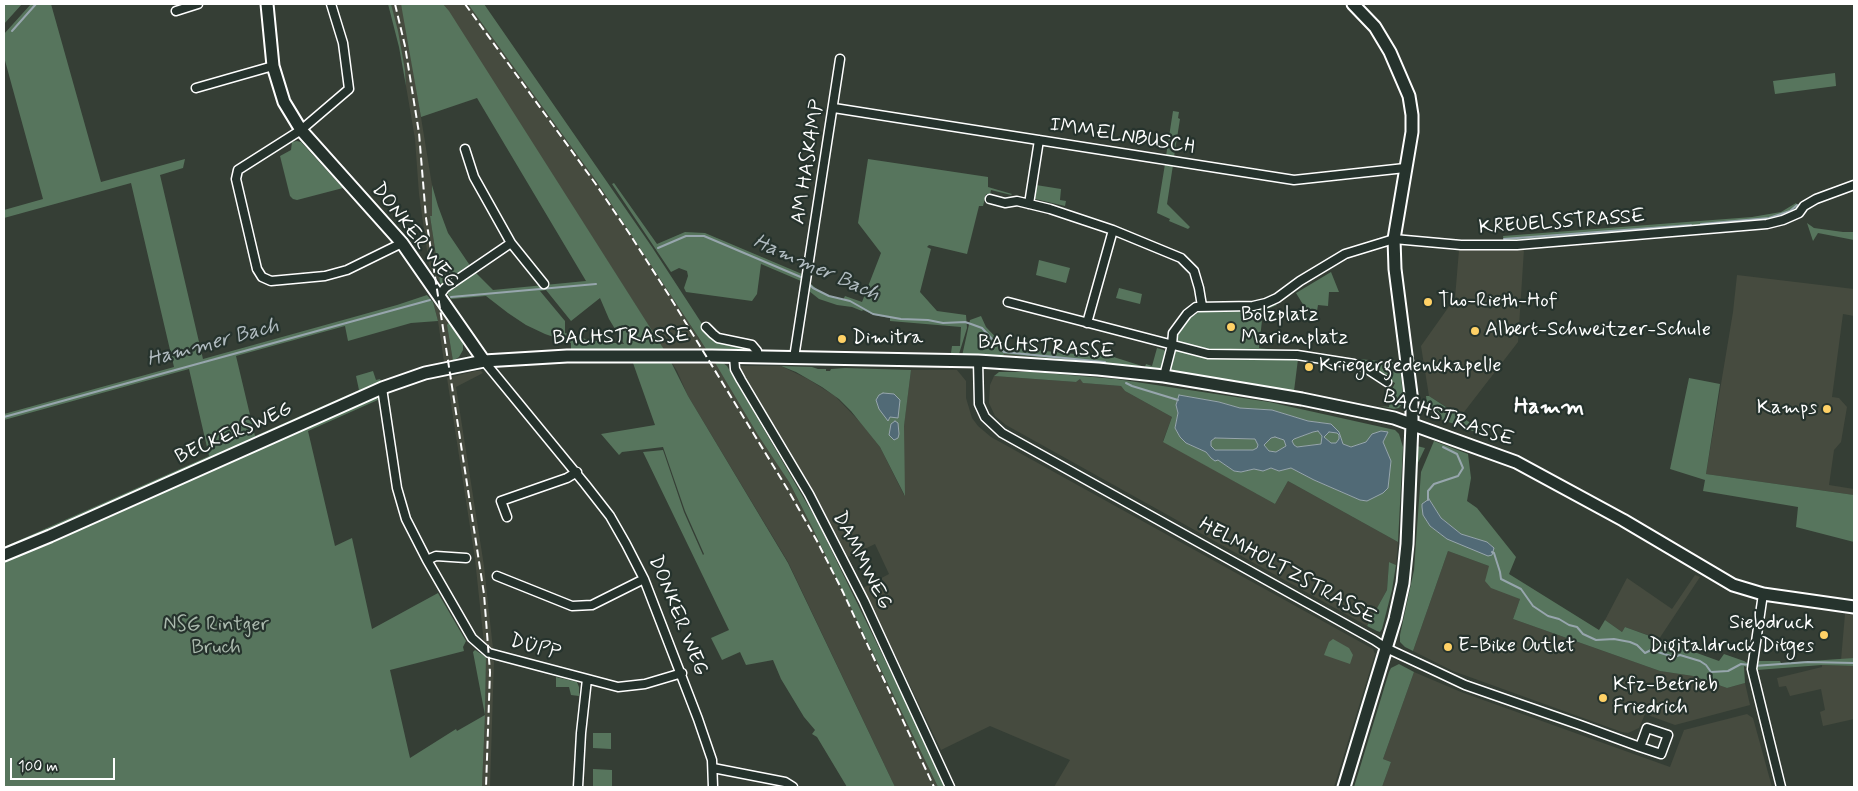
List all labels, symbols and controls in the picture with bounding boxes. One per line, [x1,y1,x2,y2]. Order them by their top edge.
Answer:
street label: AM HASKAMP [787,98,831,226]
street label: IMMELNBUSCH [1048,114,1196,160]
street label: DONKER WEG [365,178,463,294]
street label: KREUELSSTRASSE [1478,205,1646,241]
water label: Hammer Bach [749,230,883,308]
place label: Tho-Rieth-Hof [1438,290,1558,314]
marker: Tho-Rieth-Hof [1422,296,1434,308]
place label: Bolzplatz Marienplatz [1241,304,1348,351]
water label: Hammer Bach [144,314,282,374]
place label: Albert-Schweitzer-Schule [1485,319,1711,343]
marker: Bolzplatz Marienplatz [1225,321,1237,333]
street label: BACHSTRASSE [552,325,690,351]
marker: Albert-Schweitzer-Schule [1469,325,1481,337]
place label: Dimitra [852,327,923,351]
street label: BACHSTRASSE [977,331,1115,365]
marker: Dimitra [836,333,848,345]
place label: Kriegergedenkkapelle [1319,355,1501,379]
marker: Kriegergedenkkapelle [1303,361,1315,373]
street label: BACHSTRASSE [1379,385,1517,453]
district label: Hamm [1514,395,1584,421]
place label: Kamps [1757,397,1817,421]
street label: BECKERSWEG [172,398,296,470]
marker: Kamps [1821,403,1833,415]
street label: DAMMWEG [826,508,896,614]
street label: HELMHOLTZSTRASSE [1194,513,1380,631]
street label: DONKER WEG [642,553,712,679]
place label: Siebdruck Digitaldruck Ditges [1649,612,1814,659]
park label: NSG Rintger Bruch [163,614,269,661]
marker: Siebdruck Digitaldruck Ditges [1818,629,1830,641]
street label: DÜPP [507,630,563,666]
place label: E-Bike Outlet [1458,635,1575,659]
marker: E-Bike Outlet [1442,641,1454,653]
place label: Kfz-Betrieb Friedrich [1613,674,1718,721]
marker: Kfz-Betrieb Friedrich [1597,692,1609,704]
scale bar [12,748,118,780]
text: 100 m [18,757,58,777]

